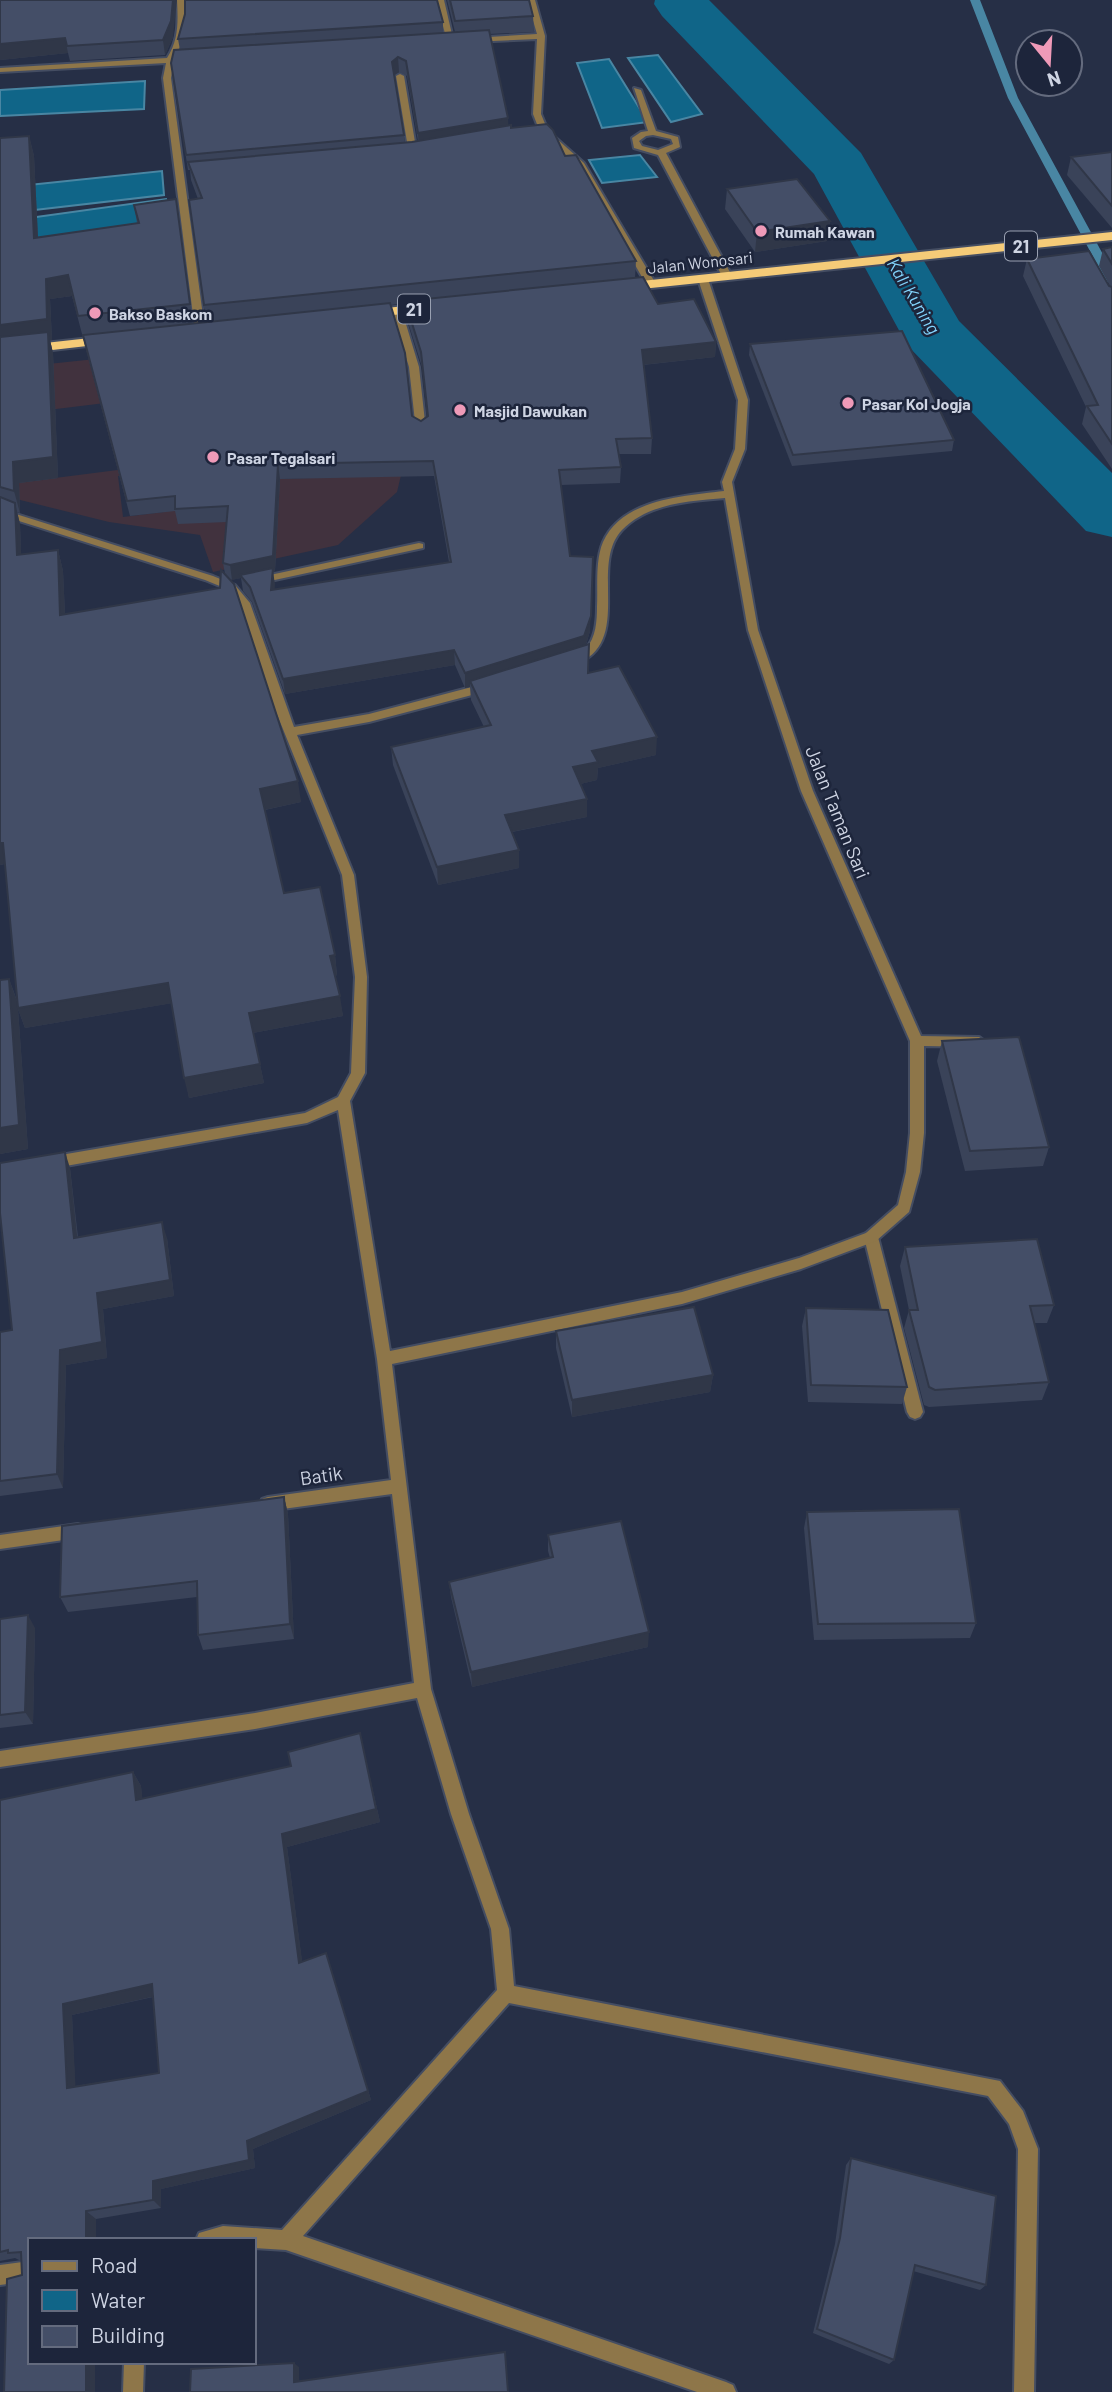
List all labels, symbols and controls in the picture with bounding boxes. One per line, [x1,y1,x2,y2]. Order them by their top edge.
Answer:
north arrow [1014,28,1084,98]
text: N [1045,67,1064,93]
place label: Rumah Kawan [775,222,875,241]
marker: Rumah Kawan [753,223,769,239]
road number: 21 [1005,232,1037,260]
street label: Jalan Wonosari [646,247,754,277]
water label: Kali Kuning [883,254,945,338]
road number: 21 [398,295,430,324]
place label: Bakso Baskom [109,304,212,323]
marker: Bakso Baskom [87,305,103,321]
place label: Pasar Kol Jogja [862,394,971,413]
marker: Pasar Kol Jogja [840,395,856,411]
place label: Masjid Dawukan [474,401,587,420]
marker: Masjid Dawukan [452,402,468,418]
place label: Pasar Tegalsari [227,448,335,467]
marker: Pasar Tegalsari [205,449,221,465]
street label: Jalan Taman Sari [801,742,875,882]
street label: Batik [298,1461,344,1489]
legend [28,2238,256,2364]
text: Road [91,2252,137,2277]
text: Water [91,2287,146,2312]
text: Building [91,2322,165,2347]

